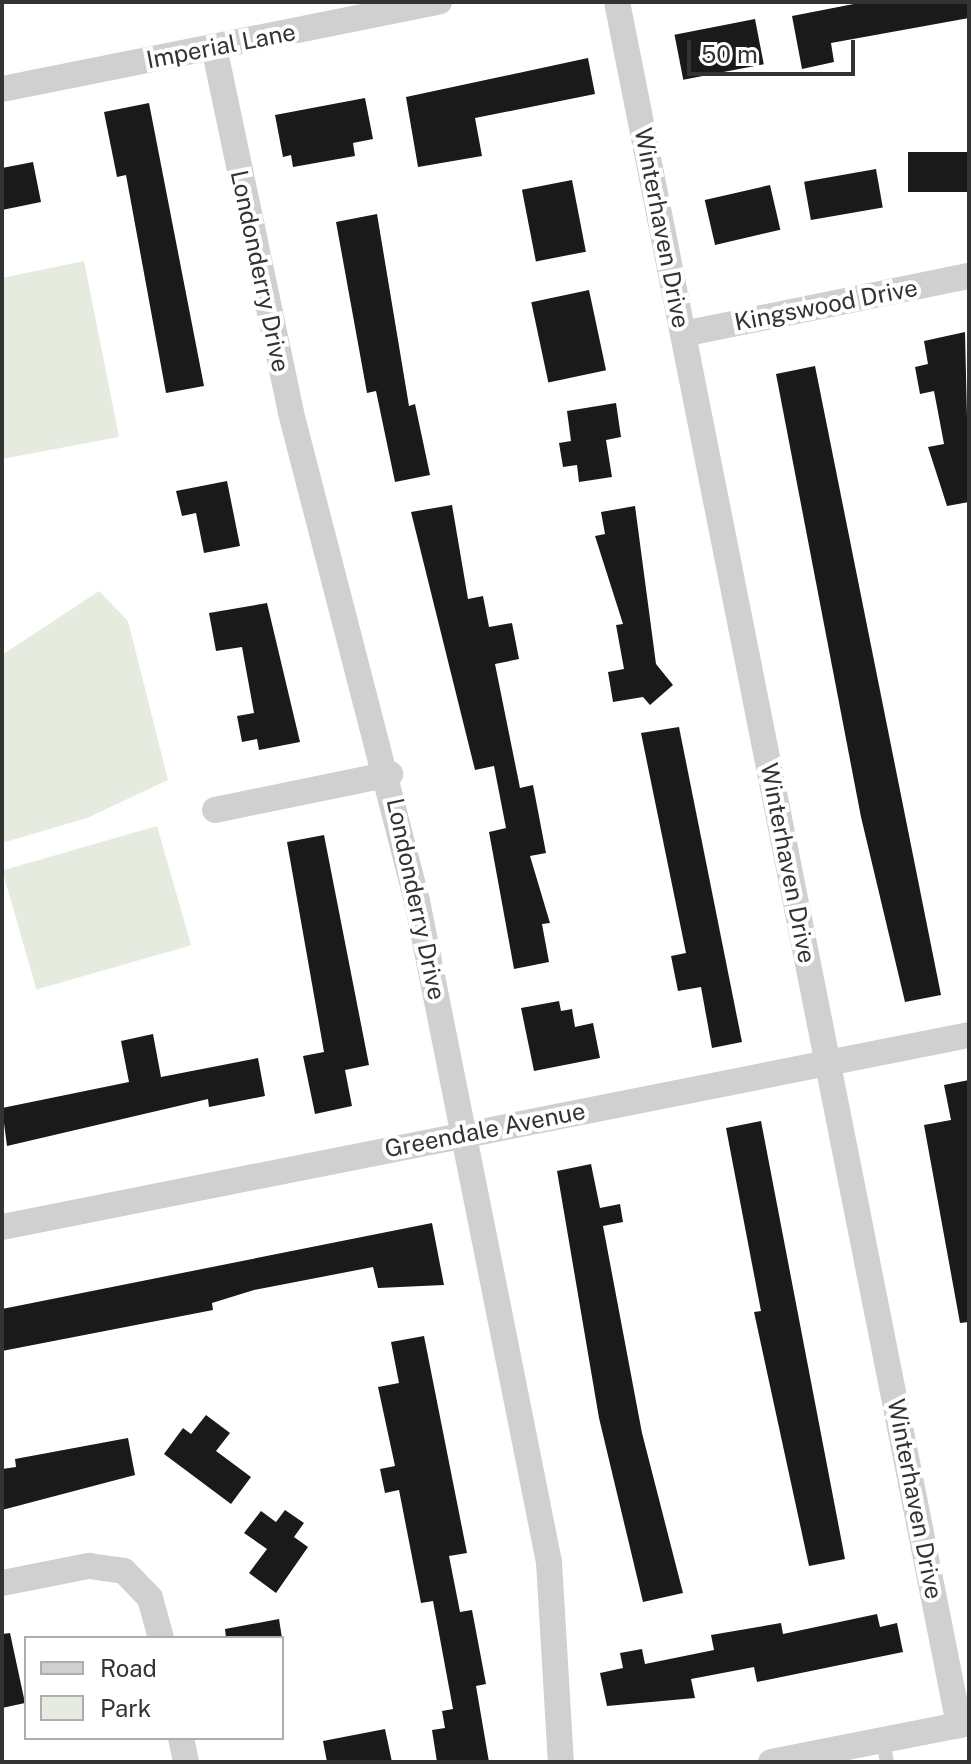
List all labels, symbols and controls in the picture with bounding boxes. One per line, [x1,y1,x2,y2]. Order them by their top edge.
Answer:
street label: Imperial Lane [144,17,298,75]
scale bar [691,24,859,74]
text: 50 m [701,40,758,68]
street label: Winterhaven Drive [628,125,696,331]
street label: Londonderry Drive [225,167,295,375]
street label: Kingswood Drive [732,273,920,337]
street label: Winterhaven Drive [754,760,822,966]
street label: Londonderry Drive [381,795,451,1003]
street label: Greendale Avenue [382,1096,588,1164]
street label: Winterhaven Drive [881,1396,949,1602]
legend [24,1636,284,1740]
text: Road [100,1654,157,1682]
text: Park [100,1694,151,1722]

